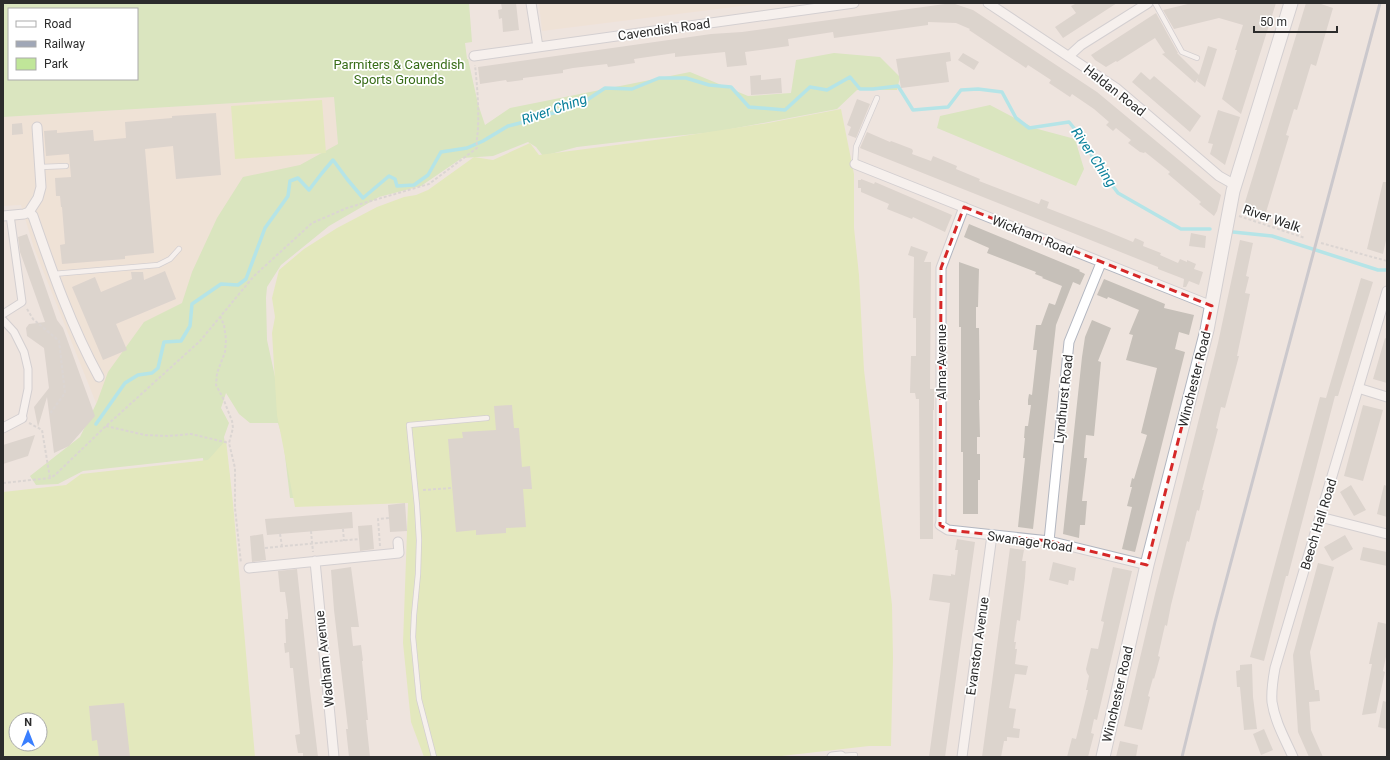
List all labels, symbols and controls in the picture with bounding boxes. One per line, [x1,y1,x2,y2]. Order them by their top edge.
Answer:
legend [8,8,138,80]
scale bar [1254,8,1337,34]
text: 50 m [1260,15,1287,29]
street label: Cavendish Road [617,16,711,43]
text: Road [44,17,72,31]
text: Railway [44,37,85,51]
text: Park [44,57,69,71]
park label: Parmiters & Cavendish Sports Grounds [333,57,465,87]
street label: Haldan Road [1081,62,1149,119]
water label: River Ching [519,90,589,128]
water label: River Ching [1068,124,1120,190]
street label: River Walk [1241,202,1303,235]
street label: Wickham Road [990,212,1076,259]
street label: Alma Avenue [934,324,949,400]
street label: Winchester Road [1175,330,1214,429]
street label: Lyndhurst Road [1051,354,1076,444]
street label: Beech Hall Road [1297,477,1340,572]
street label: Swanage Road [986,528,1074,555]
street label: Evanston Avenue [963,596,992,696]
street label: Wadham Avenue [312,610,337,708]
street label: Winchester Road [1099,645,1136,744]
north arrow [8,712,48,752]
text: N [24,716,32,729]

